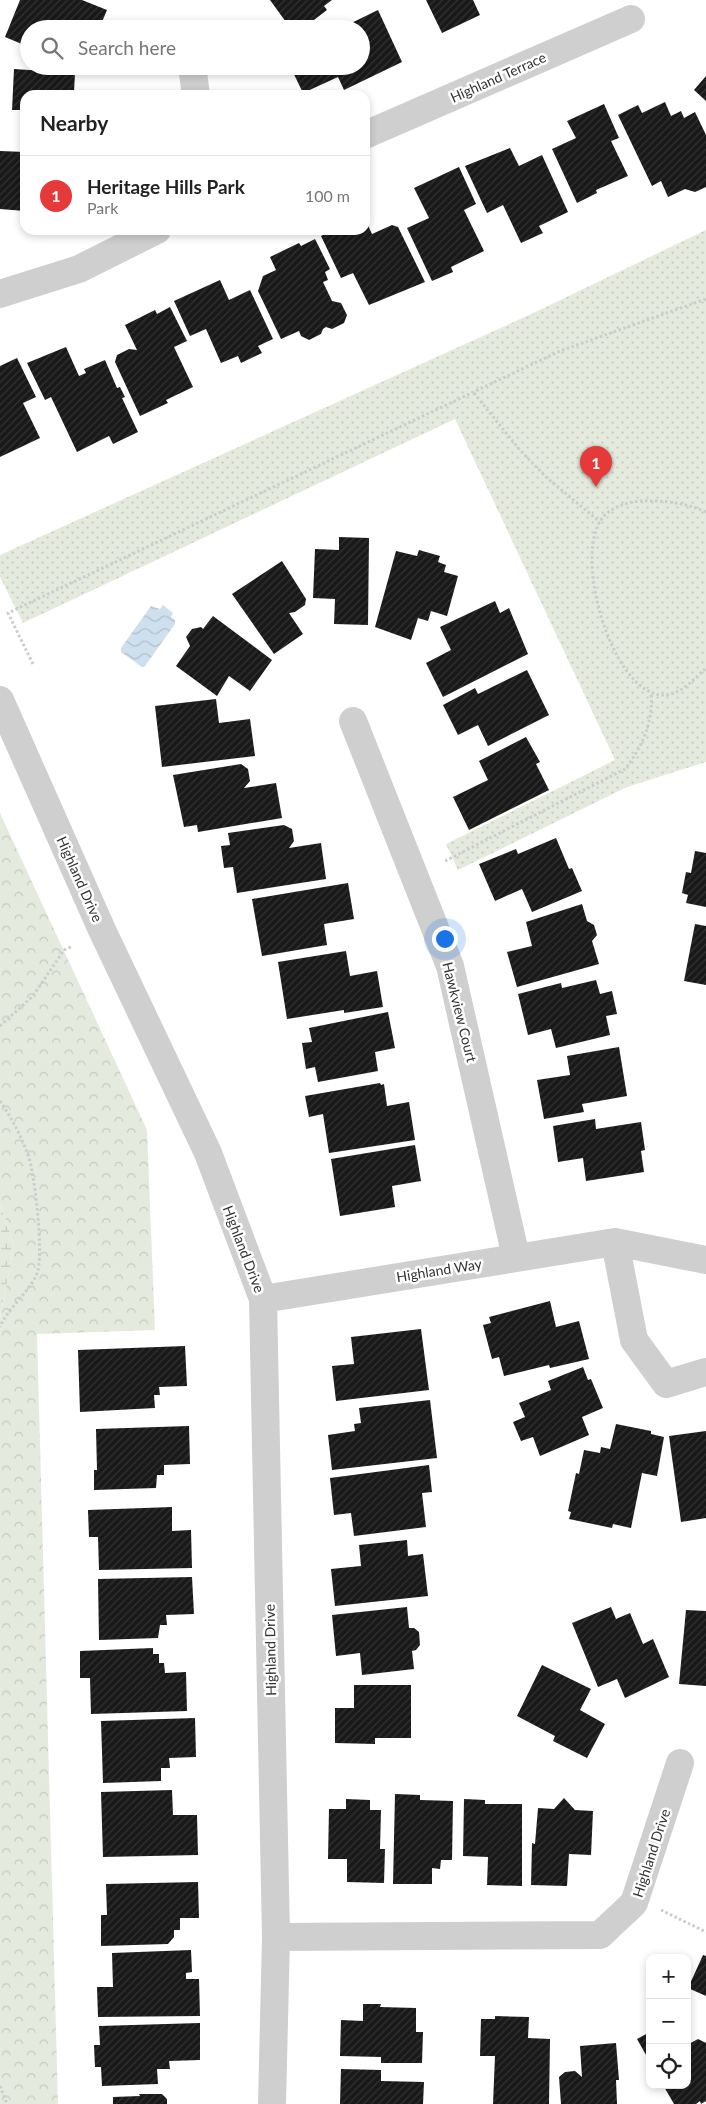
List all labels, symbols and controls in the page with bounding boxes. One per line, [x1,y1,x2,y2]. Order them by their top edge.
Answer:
search box [20,20,370,75]
icon: search [38,34,66,62]
text: Search here [78,36,176,59]
street label: Highland Terrace [447,48,549,106]
text: Nearby [40,110,108,135]
text: Heritage Hills Park [87,175,245,198]
text: 1 [51,186,61,205]
text: 100 m [305,186,350,205]
text: Park [87,198,118,217]
pin: 1 [580,446,612,487]
street label: Highland Drive [54,834,106,924]
your location [432,926,458,952]
street label: Hawkview Court [439,960,481,1064]
street label: Highland Drive [220,1203,268,1295]
street label: Highland Way [395,1255,484,1285]
street label: Highland Drive [261,1604,279,1696]
street label: Highland Drive [629,1807,673,1899]
map controls [646,1954,691,2089]
button: + [646,1954,691,1999]
button: − [646,1999,691,2044]
button: locate [646,2044,691,2089]

